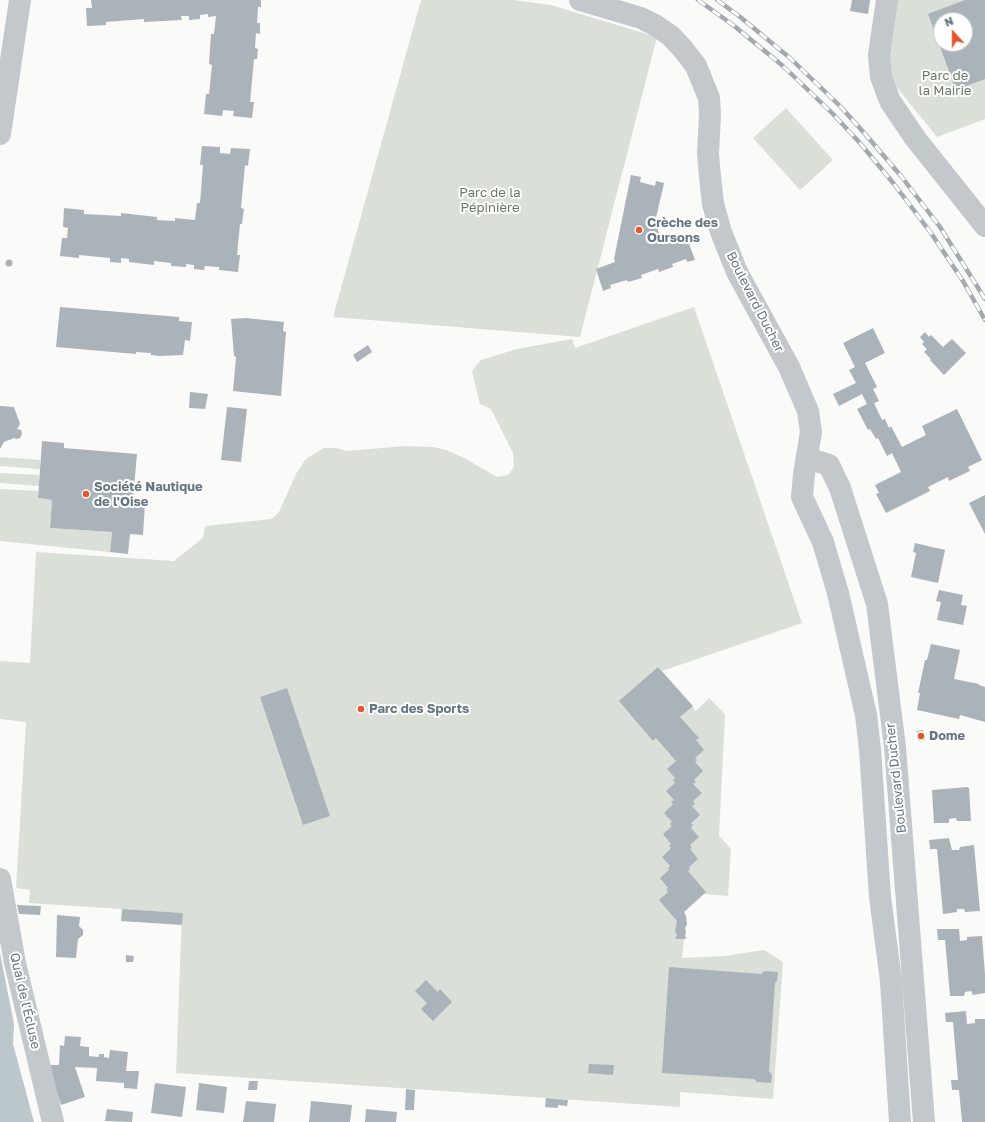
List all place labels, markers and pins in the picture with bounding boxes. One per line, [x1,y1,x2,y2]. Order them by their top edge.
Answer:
place label: Crèche des Oursons [647,215,718,246]
marker: Crèche des Oursons [634,225,644,235]
place label: Société Nautique de l'Oise [94,479,203,510]
marker: Société Nautique de l'Oise [81,489,91,499]
place label: Parc des Sports [369,701,469,717]
marker: Parc des Sports [356,704,366,714]
place label: Dome [929,728,965,744]
marker: Dome [916,731,926,741]

